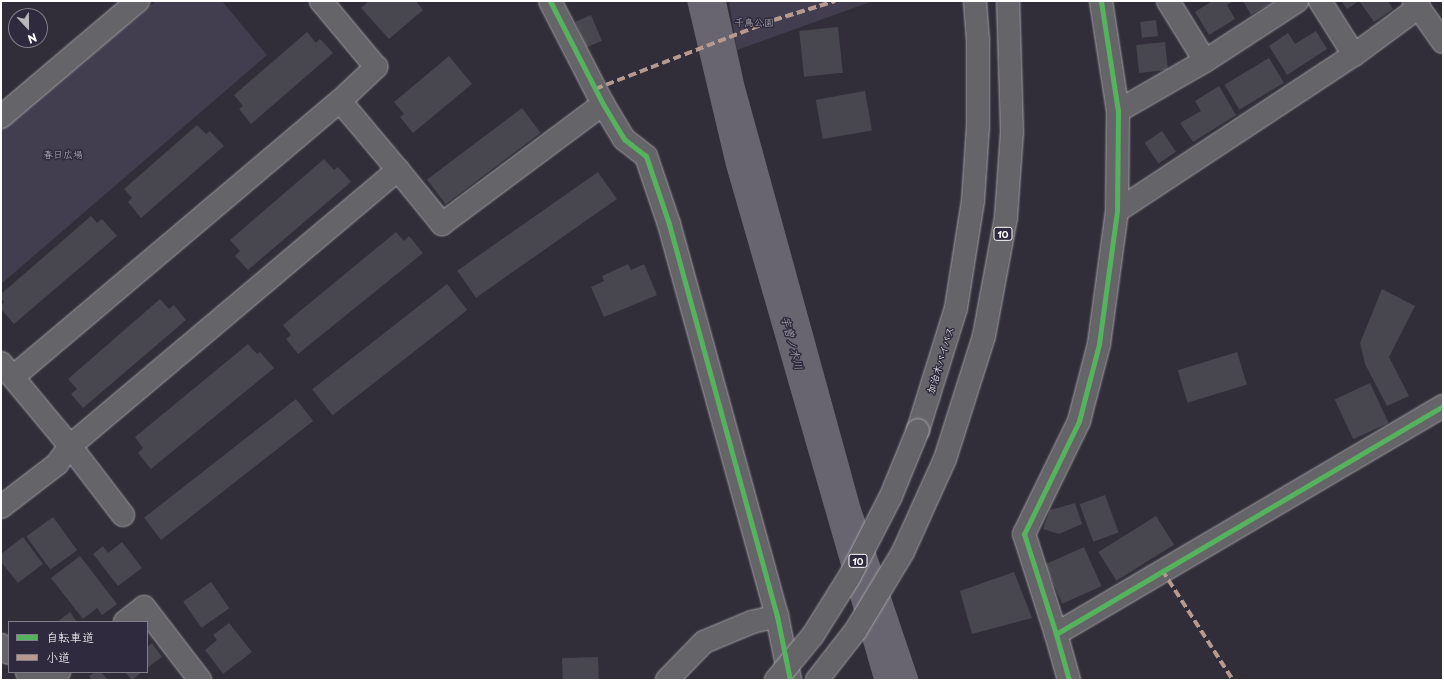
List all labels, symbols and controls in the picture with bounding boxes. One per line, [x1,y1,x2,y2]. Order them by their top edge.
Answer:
north arrow [8,8,48,48]
park label: 千鳥公園 [734,16,774,28]
text: N [25,29,40,48]
park label: 春日広場 [43,148,83,160]
road number: 10 [993,227,1013,241]
water label: 宇曽ノ木川 [779,315,805,371]
street label: 加治木バイパス [924,325,956,395]
road number: 10 [848,554,868,568]
legend [8,621,148,673]
text: 自転車道 [46,628,94,646]
text: 小道 [46,648,70,666]

